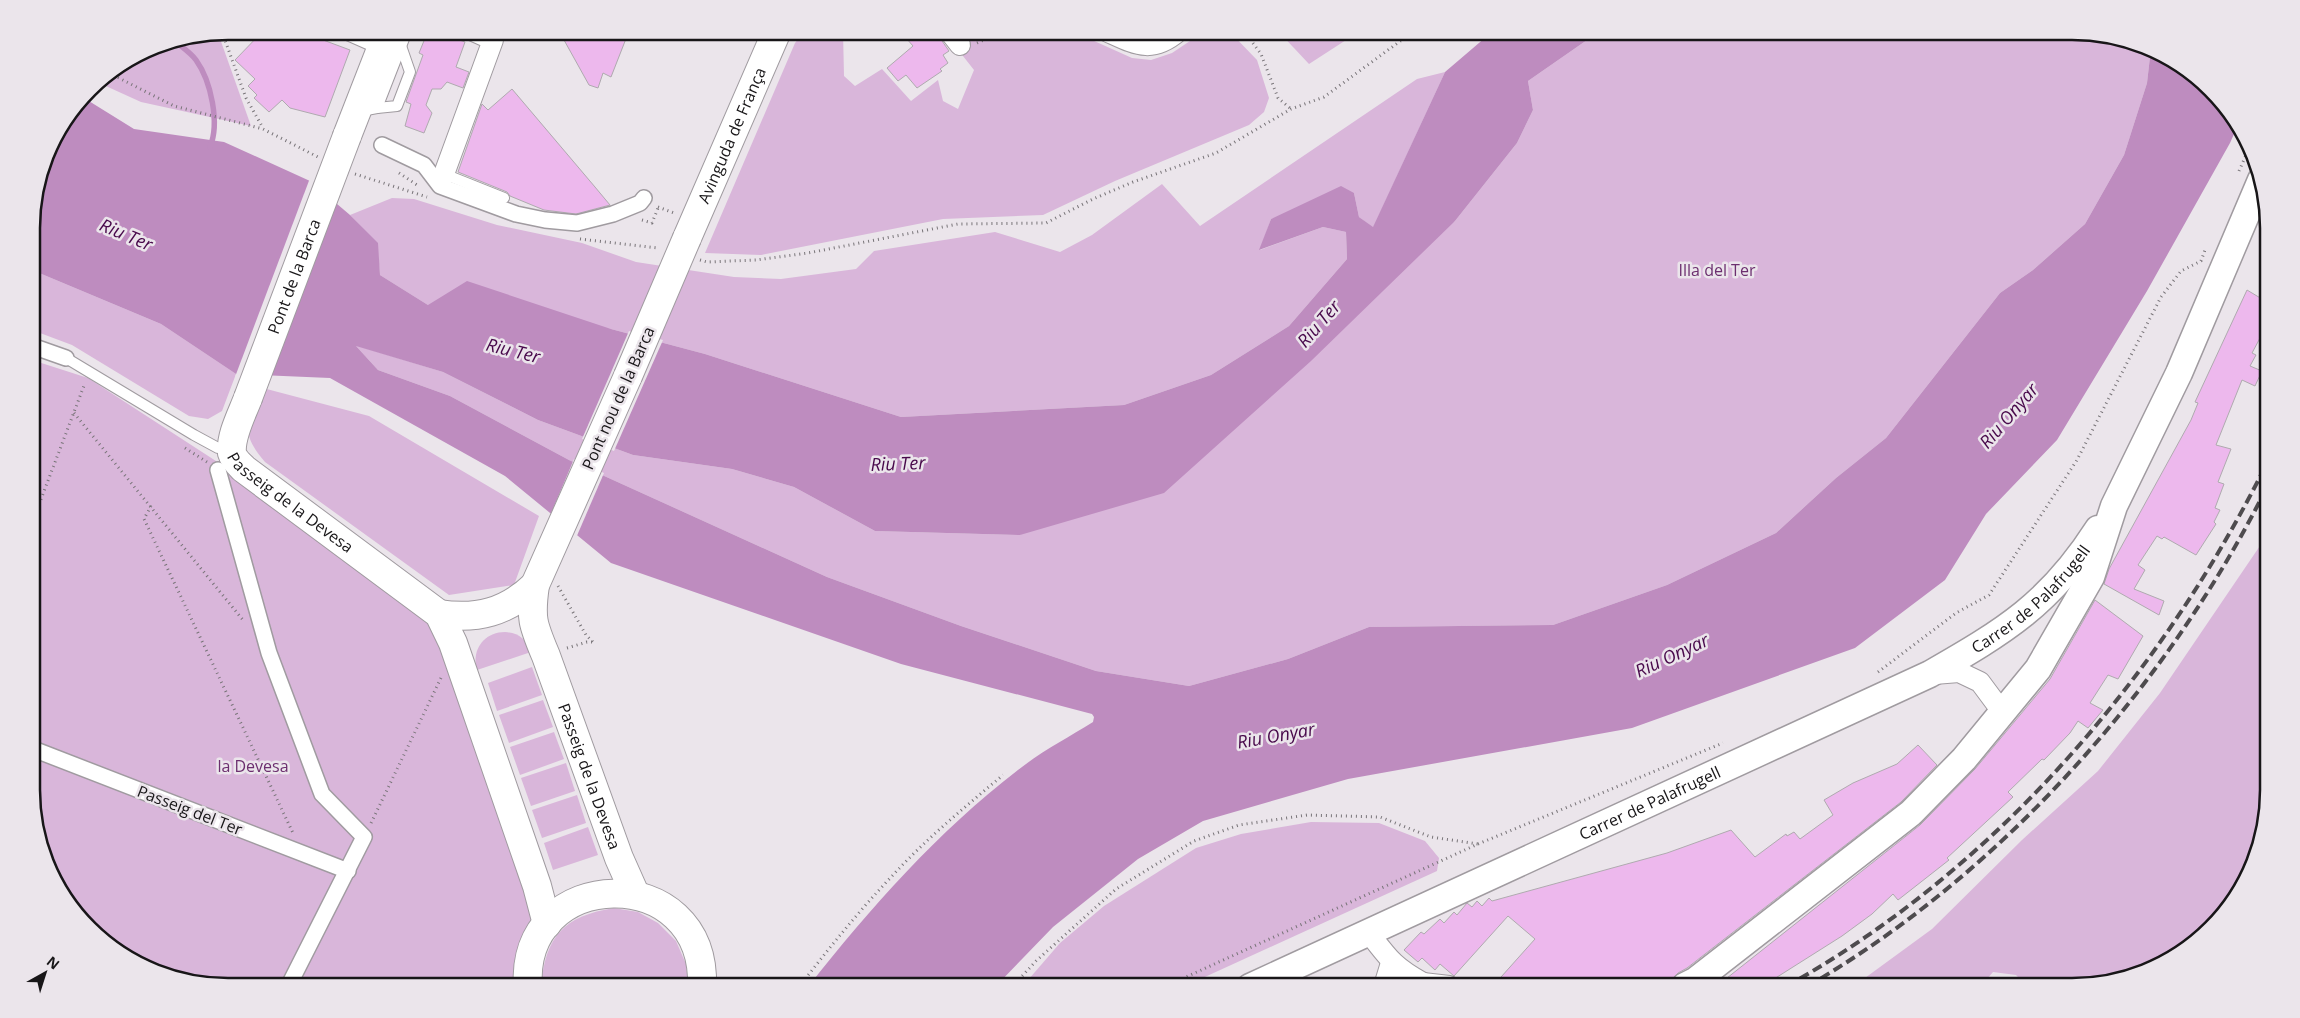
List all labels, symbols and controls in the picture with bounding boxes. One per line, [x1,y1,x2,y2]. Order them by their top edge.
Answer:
street label: Avinguda de França [692,64,771,207]
water label: Riu Ter [96,212,157,256]
street label: Pont de la Barca [262,216,326,337]
park label: Illa del Ter [1679,259,1756,281]
water label: Riu Ter [1291,294,1346,352]
street label: Pont nou de la Barca [576,323,660,473]
water label: Riu Ter [484,332,544,369]
water label: Riu Onyar [1973,377,2044,453]
street label: Passeig de la Devesa [222,448,358,558]
water label: Riu Ter [870,450,927,476]
street label: Carrer de Palafrugell [1967,541,2095,658]
water label: Riu Onyar [1631,627,1713,683]
street label: Passeig de la Devesa [553,700,626,852]
water label: Riu Onyar [1235,716,1318,754]
park label: la Devesa [217,755,289,777]
street label: Carrer de Palafrugell [1575,761,1724,845]
street label: Passeig del Ter [134,780,246,840]
north arrow [20,948,70,998]
text: N [43,952,64,973]

